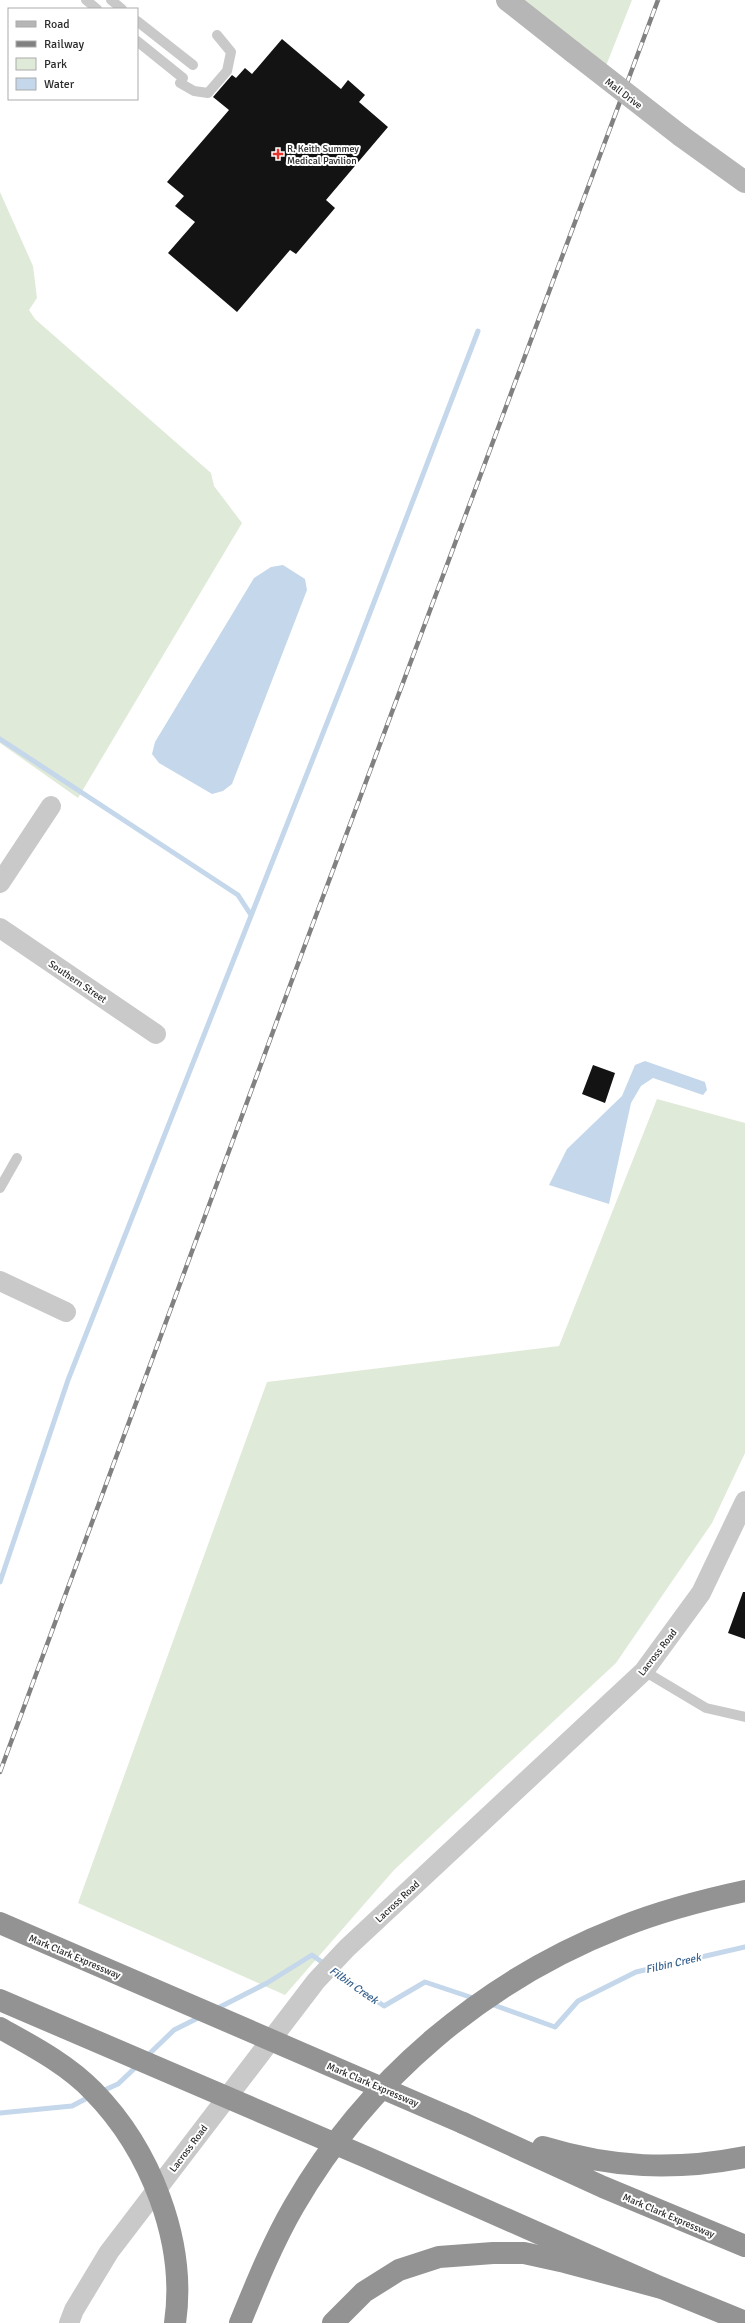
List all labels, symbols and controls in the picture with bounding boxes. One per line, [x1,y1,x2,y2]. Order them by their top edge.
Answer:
legend [8,8,138,100]
text: Road [44,17,70,32]
text: Railway [44,37,84,52]
text: Park [44,57,67,72]
street label: Mall Drive [602,76,644,112]
text: Water [44,77,75,92]
place label: R. Keith Summey Medical Pavilion [287,143,359,167]
marker: R. Keith Summey Medical Pavilion [272,148,284,160]
street label: Southern Street [46,958,109,1006]
street label: Lacross Road [636,1627,680,1678]
street label: Lacross Road [373,1878,422,1925]
street label: Mark Clark Expressway [27,1932,123,1982]
water label: Filbin Creek [644,1951,703,1976]
water label: Filbin Creek [327,1964,382,2008]
street label: Mark Clark Expressway [325,2060,421,2110]
street label: Lacross Road [167,2123,210,2175]
street label: Mark Clark Expressway [621,2191,717,2241]

